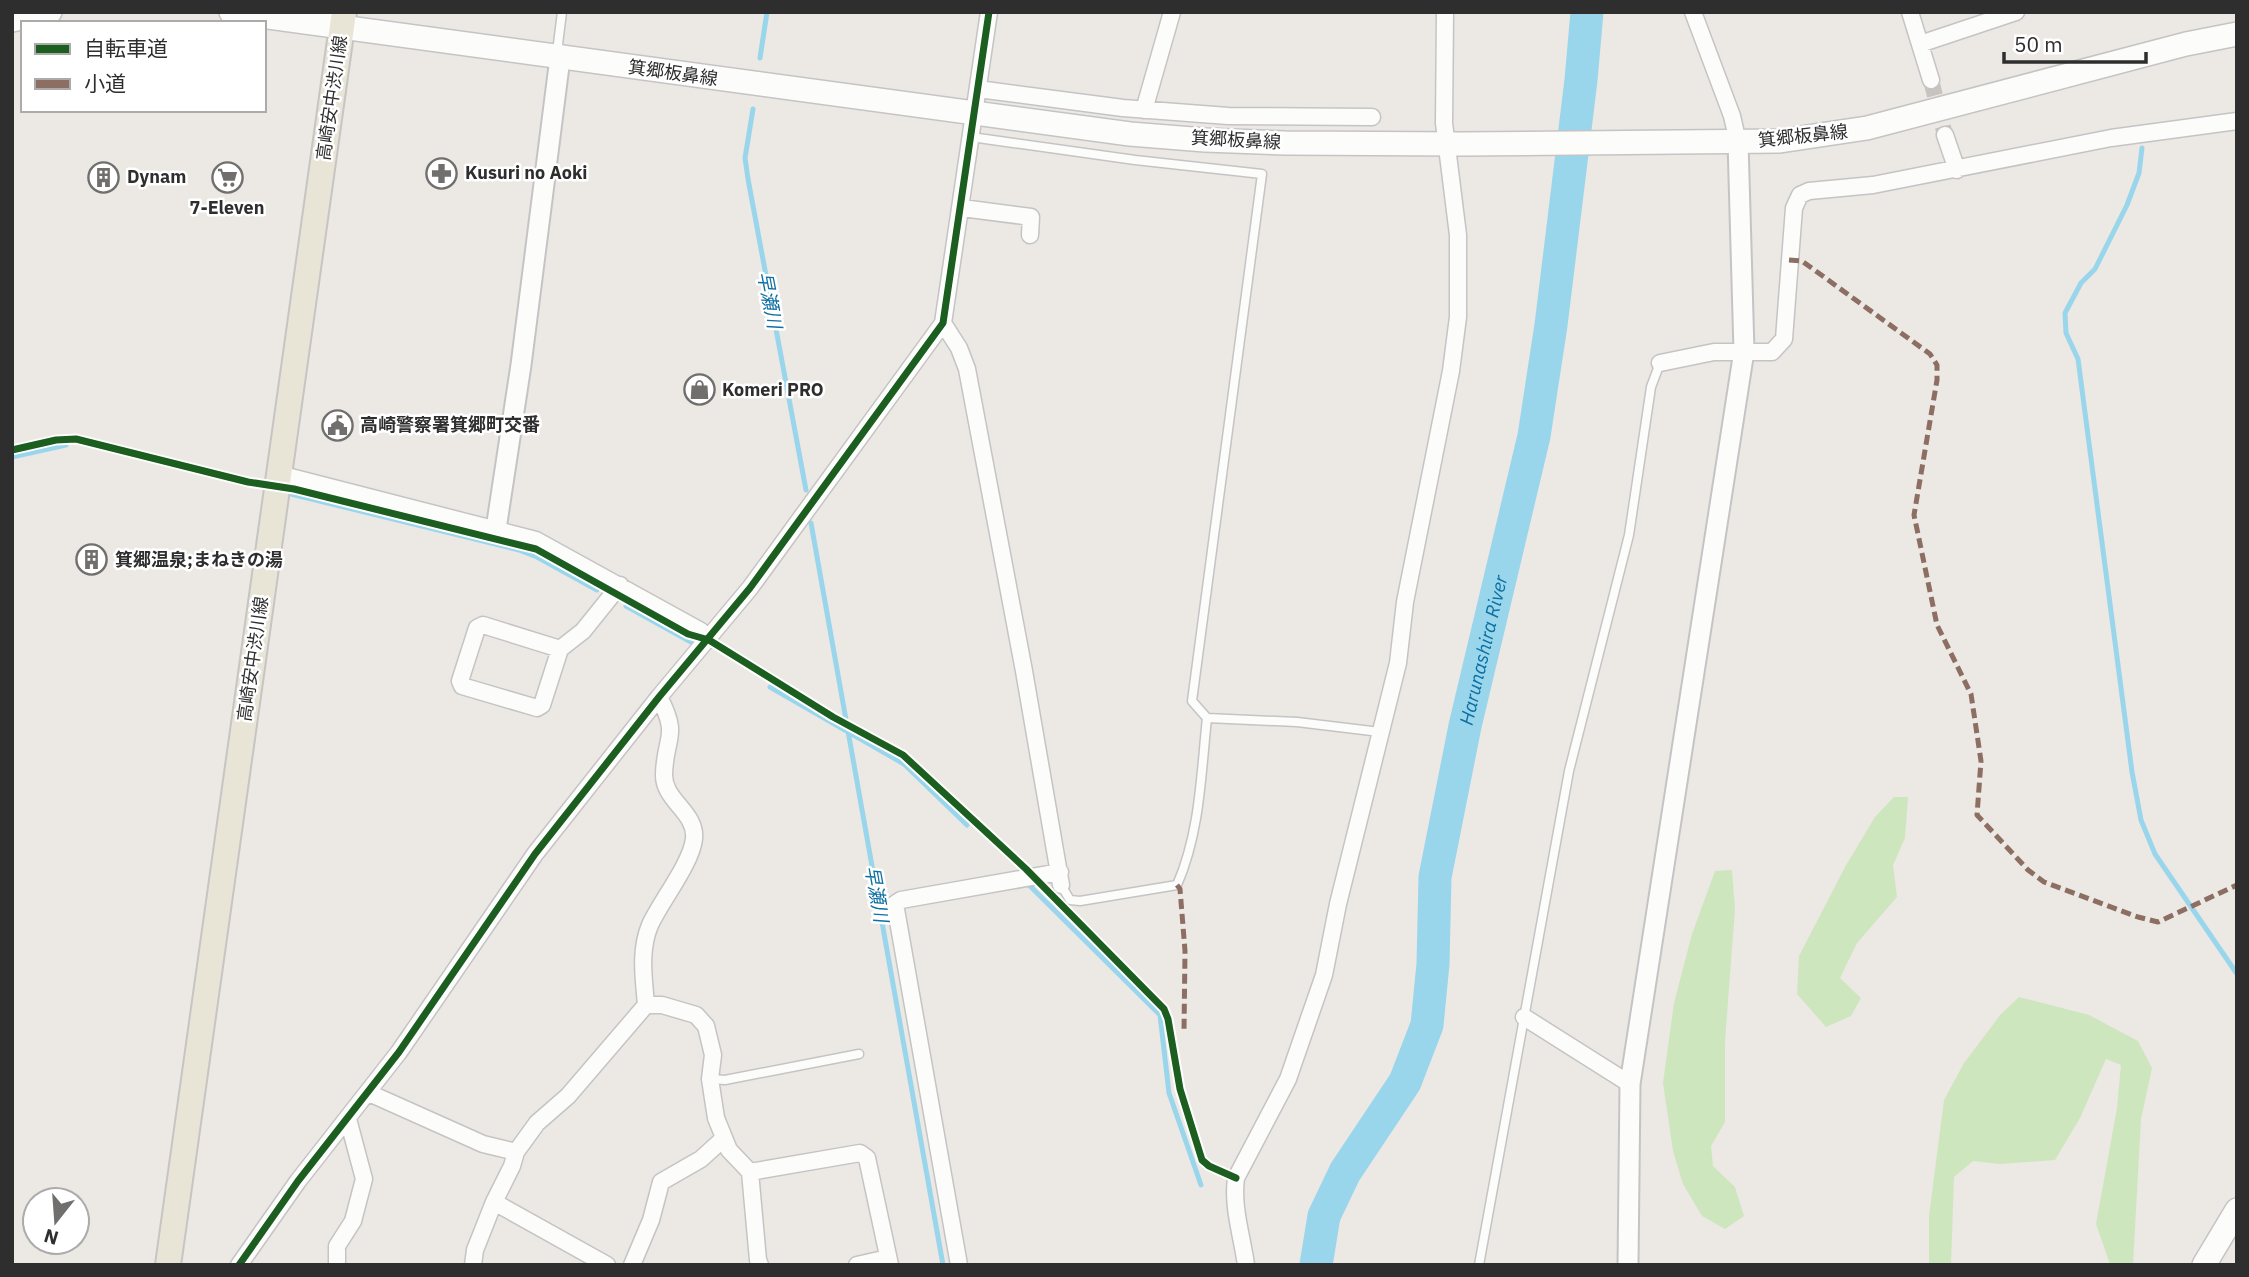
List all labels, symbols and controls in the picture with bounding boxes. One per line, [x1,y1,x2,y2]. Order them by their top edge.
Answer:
legend [21,21,266,112]
scale bar [2004,21,2146,65]
text: 50 m [2014,30,2063,58]
text: 自転車道 [84,34,168,62]
street label: 高崎安中渋川線 [311,34,352,162]
street label: 箕郷板鼻線 [627,55,719,90]
text: 小道 [84,69,126,97]
street label: 箕郷板鼻線 [1757,119,1849,152]
street label: 箕郷板鼻線 [1190,126,1282,153]
pharmacy icon: Kusuri no Aoki [425,156,459,190]
building icon: Dynam [87,160,121,194]
supermarket icon: 7-Eleven [210,161,244,195]
place label: Kusuri no Aoki [465,161,588,184]
place label: Dynam [127,165,186,188]
place label: 7-Eleven [190,196,264,219]
water label: 早瀬川 [753,270,788,332]
shop icon: Komeri PRO [682,373,716,407]
place label: Komeri PRO [722,378,824,401]
public building icon: 高崎警察署箕郷町交番 [320,408,354,442]
place label: 高崎警察署箕郷町交番 [360,413,540,436]
building icon: 箕郷温泉;まねきの湯 [75,543,109,577]
place label: 箕郷温泉;まねきの湯 [115,548,283,571]
water label: Harunashira River [1454,572,1513,727]
street label: 高崎安中渋川線 [232,595,273,723]
water label: 早瀬川 [860,864,894,926]
north arrow [21,1186,91,1256]
text: N [41,1224,61,1251]

